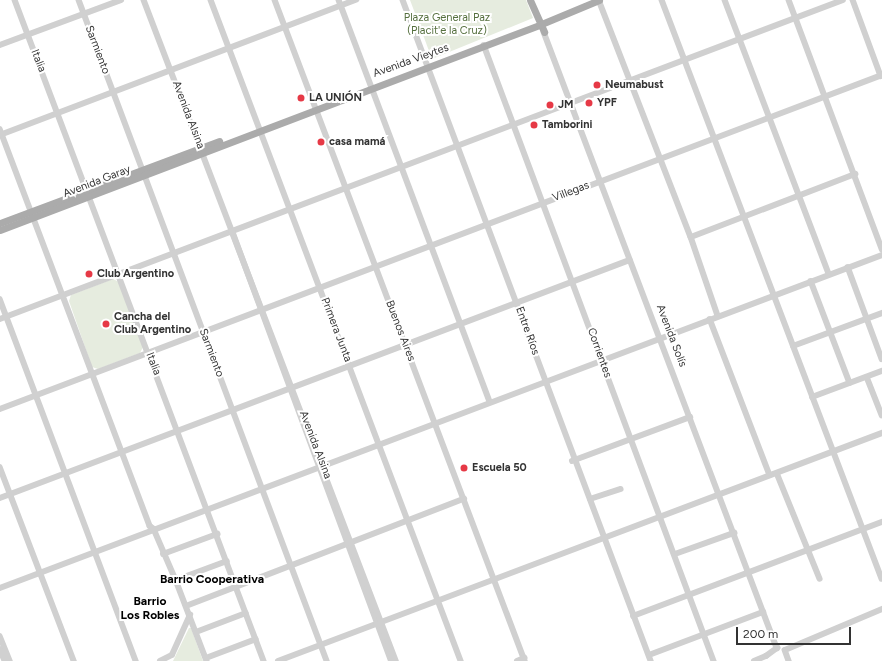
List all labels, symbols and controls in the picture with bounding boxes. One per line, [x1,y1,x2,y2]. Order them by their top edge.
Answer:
park label: Plaza General Paz (Placit'e la Cruz) [404,12,490,38]
street label: Sarmiento [82,24,112,76]
street label: Avenida Vieytes [371,41,451,81]
street label: Italia [28,48,48,74]
place label: Neumabust [605,78,664,92]
street label: Avenida Alsina [169,79,207,151]
marker: Neumabust [592,80,602,90]
place label: LA UNIÓN [309,91,362,105]
marker: LA UNIÓN [296,93,306,103]
place label: YPF [597,96,617,110]
place label: JM [558,98,573,112]
marker: YPF [584,98,594,108]
marker: JM [545,100,555,110]
place label: Tamborini [542,118,592,132]
marker: Tamborini [529,120,539,130]
place label: casa mamá [329,135,385,149]
marker: casa mamá [316,137,326,147]
street label: Avenida Garay [61,163,133,201]
street label: Villegas [551,179,591,205]
place label: Club Argentino [97,267,174,281]
marker: Club Argentino [84,269,94,279]
street label: Primera Junta [318,296,354,364]
street label: Buenos Aires [382,299,418,363]
street label: Avenida Solís [653,303,689,369]
street label: Entre Ríos [512,305,542,357]
place label: Cancha del Club Argentino [114,311,191,337]
marker: Cancha del Club Argentino [101,319,111,329]
street label: Corrientes [584,326,614,380]
street label: Sarmiento [196,327,226,379]
street label: Italia [143,351,163,377]
street label: Avenida Alsina [296,409,334,481]
place label: Escuela 50 [472,461,527,475]
marker: Escuela 50 [459,463,469,473]
district label: Barrio Cooperativa [160,573,264,587]
district label: Barrio Los Robles [121,595,179,623]
scale bar [738,619,853,645]
text: 200 m [743,627,778,641]

